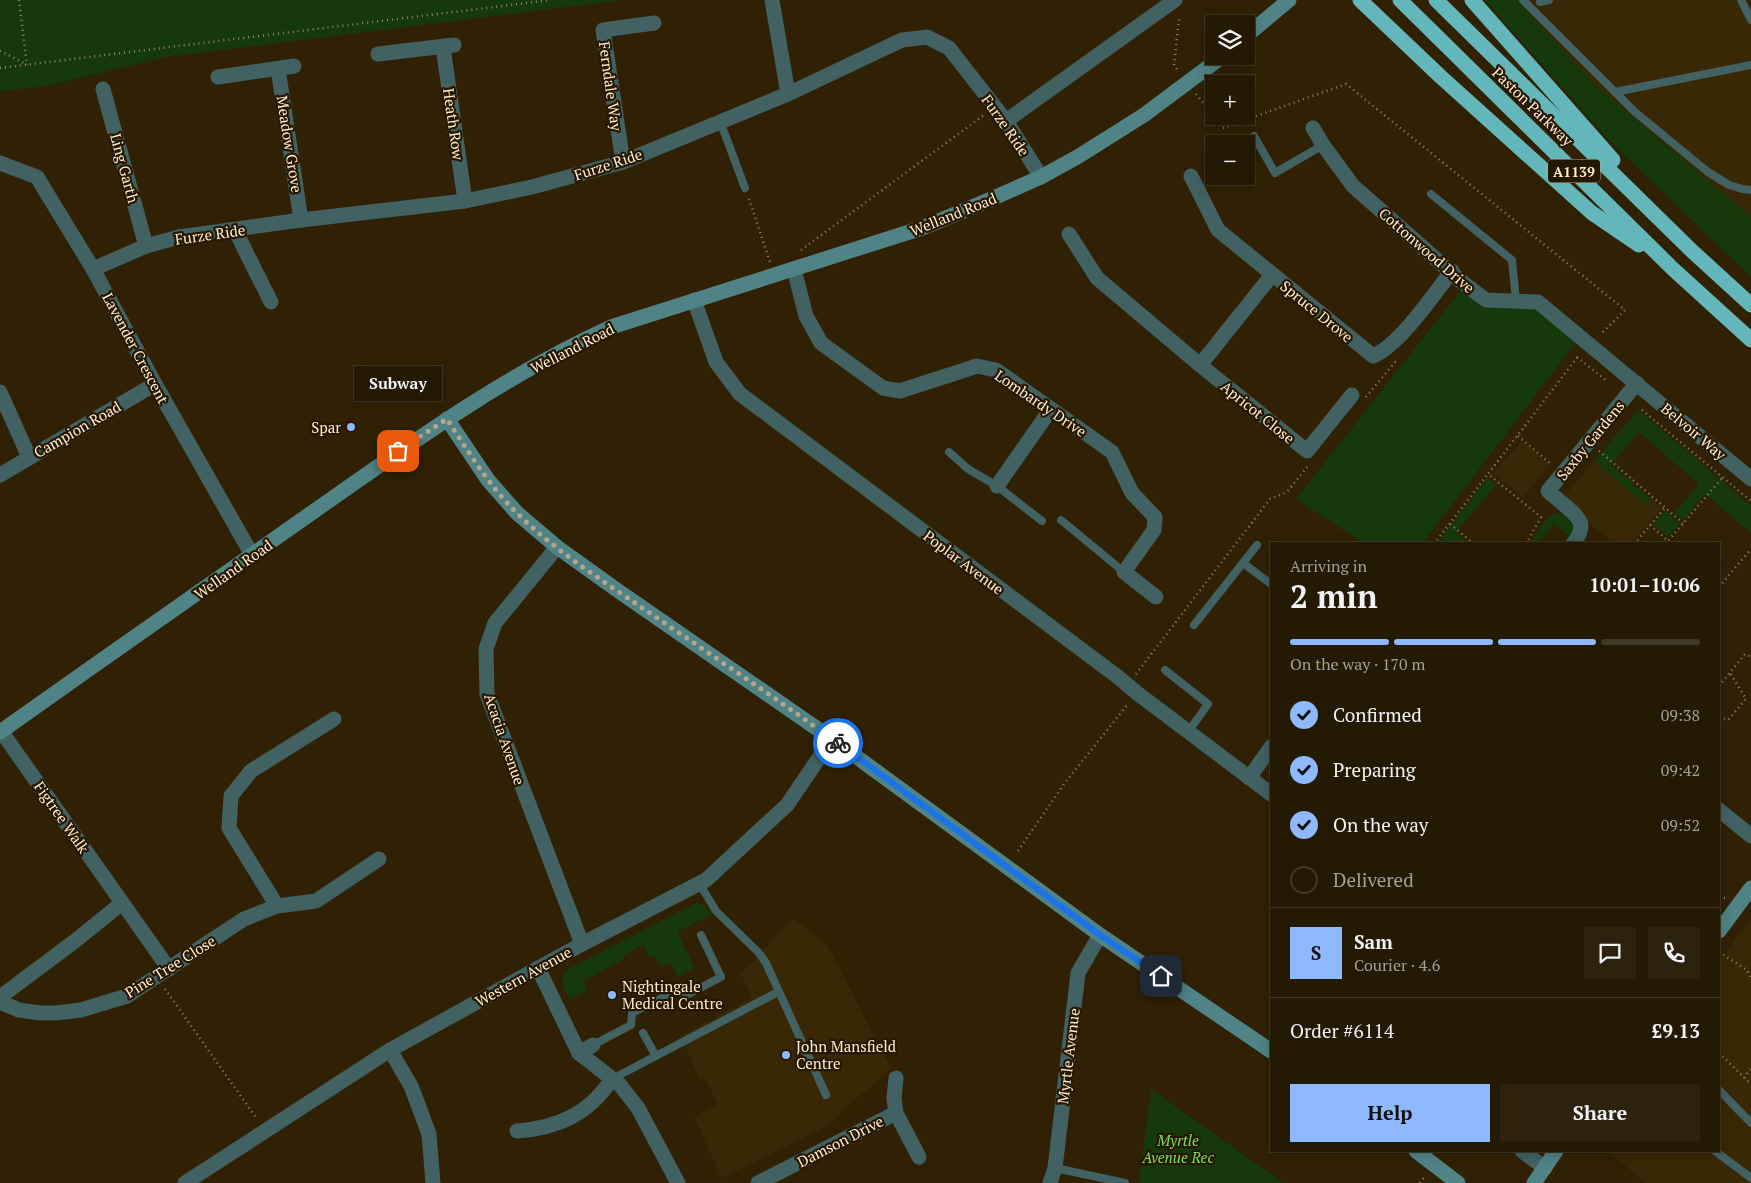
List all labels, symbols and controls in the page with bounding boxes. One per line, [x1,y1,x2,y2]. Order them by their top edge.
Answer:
map controls [1205,15,1255,185]
button: layers [1205,15,1255,65]
street label: Ferndale Way [595,40,627,132]
street label: Paston Parkway [1488,62,1578,150]
button: + [1205,75,1255,125]
street label: Heath Row [439,87,469,162]
street label: Furze Ride [978,90,1034,160]
street label: Meadow Grove [272,94,308,194]
street label: Ling Garth [106,131,144,205]
button: − [1205,135,1255,185]
street label: Furze Ride [571,144,645,184]
road number: A1139 [1548,160,1600,182]
street label: Welland Road [907,188,999,240]
street label: Cottonwood Drive [1375,203,1479,297]
street label: Furze Ride [174,219,246,249]
street label: Spruce Drove [1276,276,1358,346]
street label: Lavender Crescent [98,289,174,407]
street label: Welland Road [527,318,617,378]
street label: Lombardy Drive [991,365,1091,441]
callout: Subway [354,366,442,401]
text: Subway [369,372,427,394]
street label: Apricot Close [1217,376,1299,448]
street label: Campion Road [30,396,124,462]
street label: Saxby Gardens [1552,396,1628,484]
street label: Belvoir Way [1657,398,1731,464]
place label: Spar [311,417,341,437]
marker: Spar [345,421,357,433]
pin [377,430,419,472]
icon: bag [384,437,412,465]
street label: Poplar Avenue [920,525,1008,599]
street label: Welland Road [190,535,276,603]
text: Arriving in [1290,555,1367,577]
text: 10:01–10:06 [1589,572,1700,597]
text: 2 min [1290,575,1378,617]
text: On the way · 170 m [1290,653,1425,675]
street label: Acacia Avenue [480,690,530,788]
icon: check [1290,701,1318,729]
text: Confirmed [1333,702,1422,727]
text: 09:38 [1661,704,1700,726]
courier [813,718,863,768]
icon: bike [824,729,852,757]
icon: check [1290,756,1318,784]
text: Preparing [1333,757,1416,782]
text: 09:42 [1661,759,1700,781]
street label: Figtree Walk [30,777,94,857]
icon: check [1290,811,1318,839]
text: On the way [1333,812,1428,837]
text: 09:52 [1661,814,1700,836]
text: Delivered [1333,867,1414,892]
button: chat [1584,927,1636,979]
button: phone [1648,927,1700,979]
text: Sam [1354,929,1393,954]
street label: Pine Tree Close [121,930,219,1002]
text: S [1311,940,1321,965]
street label: Western Avenue [471,941,575,1011]
text: Courier · 4.6 [1354,954,1440,976]
pin [1140,955,1182,997]
icon: home [1147,962,1175,990]
place label: Nightingale Medical Centre [622,976,723,1013]
marker: Nightingale Medical Centre [606,989,618,1001]
street label: Myrtle Avenue [1052,1007,1084,1105]
text: Order #6114 [1290,1018,1394,1043]
text: £9.13 [1651,1018,1700,1043]
place label: John Mansfield Centre [796,1036,896,1073]
marker: John Mansfield Centre [780,1049,792,1061]
button: Help [1290,1084,1490,1142]
button: Share [1500,1084,1700,1142]
street label: Damson Drive [793,1111,887,1171]
park label: Myrtle Avenue Rec [1141,1130,1214,1167]

